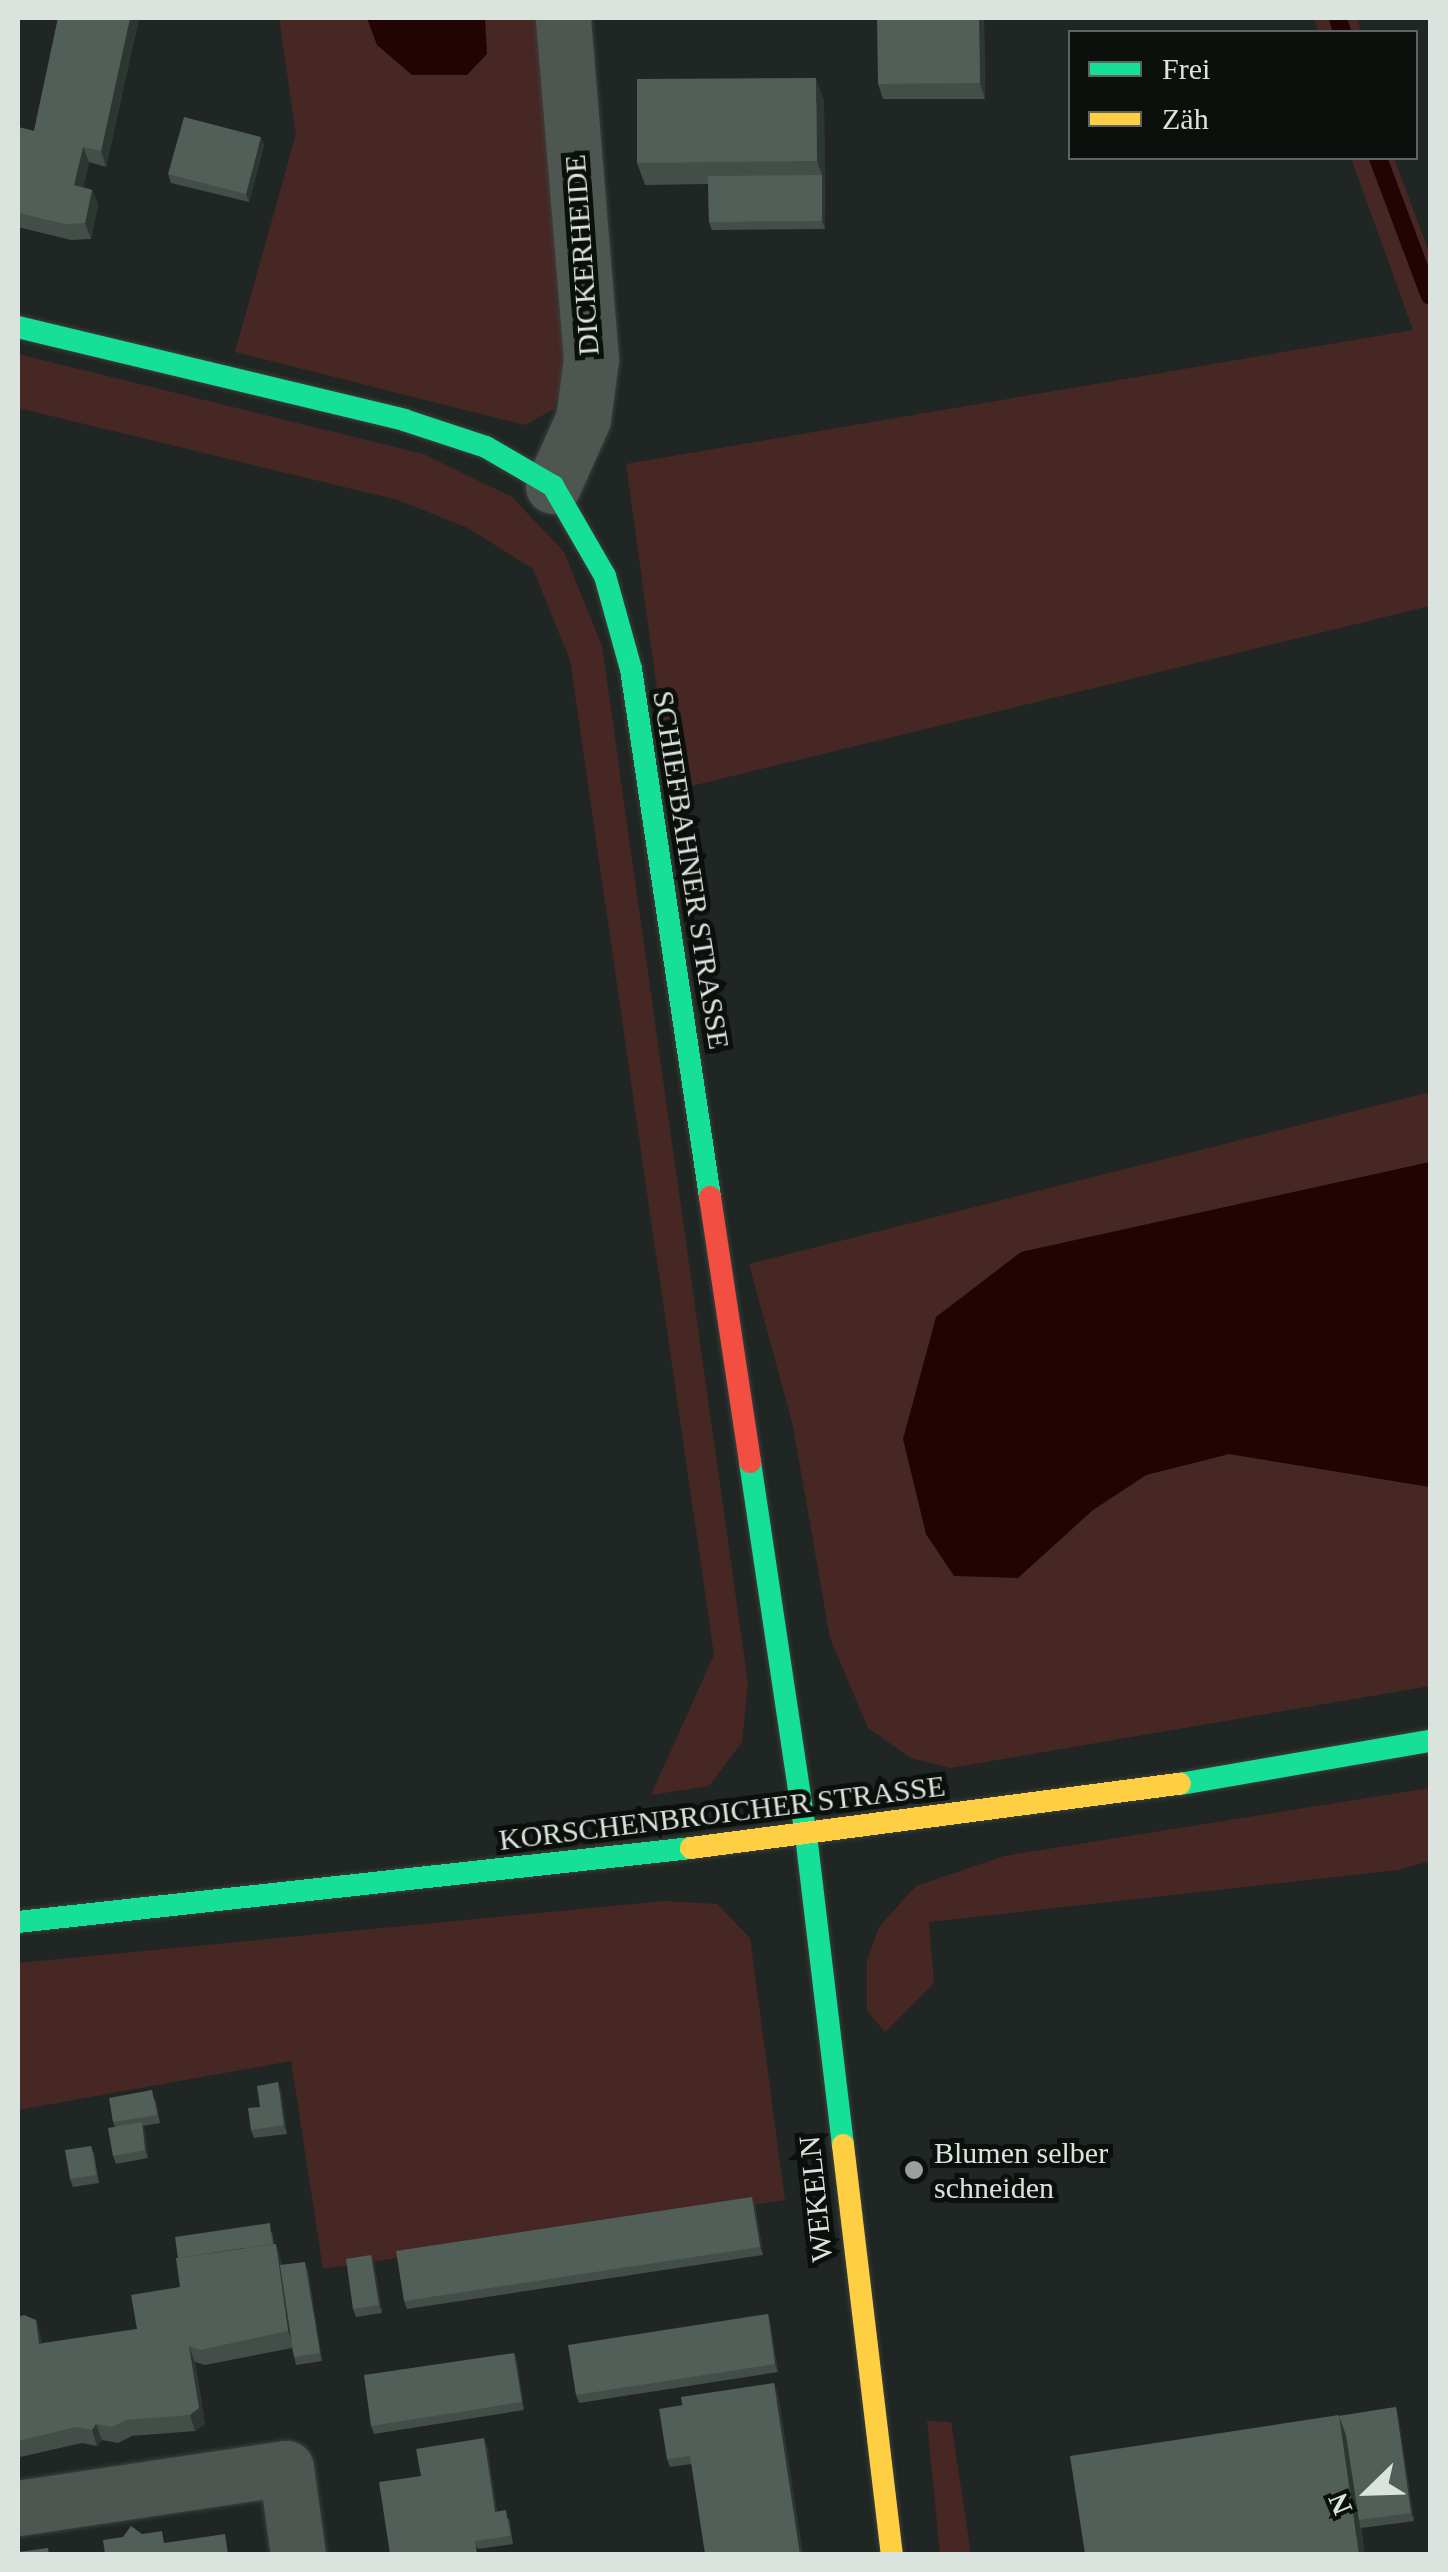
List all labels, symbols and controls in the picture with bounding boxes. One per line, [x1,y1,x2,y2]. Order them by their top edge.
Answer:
legend [1068,30,1418,160]
text: Frei [1162,52,1210,85]
text: Zäh [1162,102,1209,135]
street label: DICKERHEIDE [557,153,607,357]
street label: SCHIEFBAHNER STRASSE [645,688,737,1052]
street label: KORSCHENBROICHER STRASSE [497,1768,947,1858]
street label: WEKELN [791,2134,841,2264]
place label: Blumen selber schneiden [934,2135,1108,2206]
marker: Blumen selber schneiden [903,2159,925,2181]
north arrow [1318,2442,1418,2542]
text: N [1322,2489,1358,2519]

